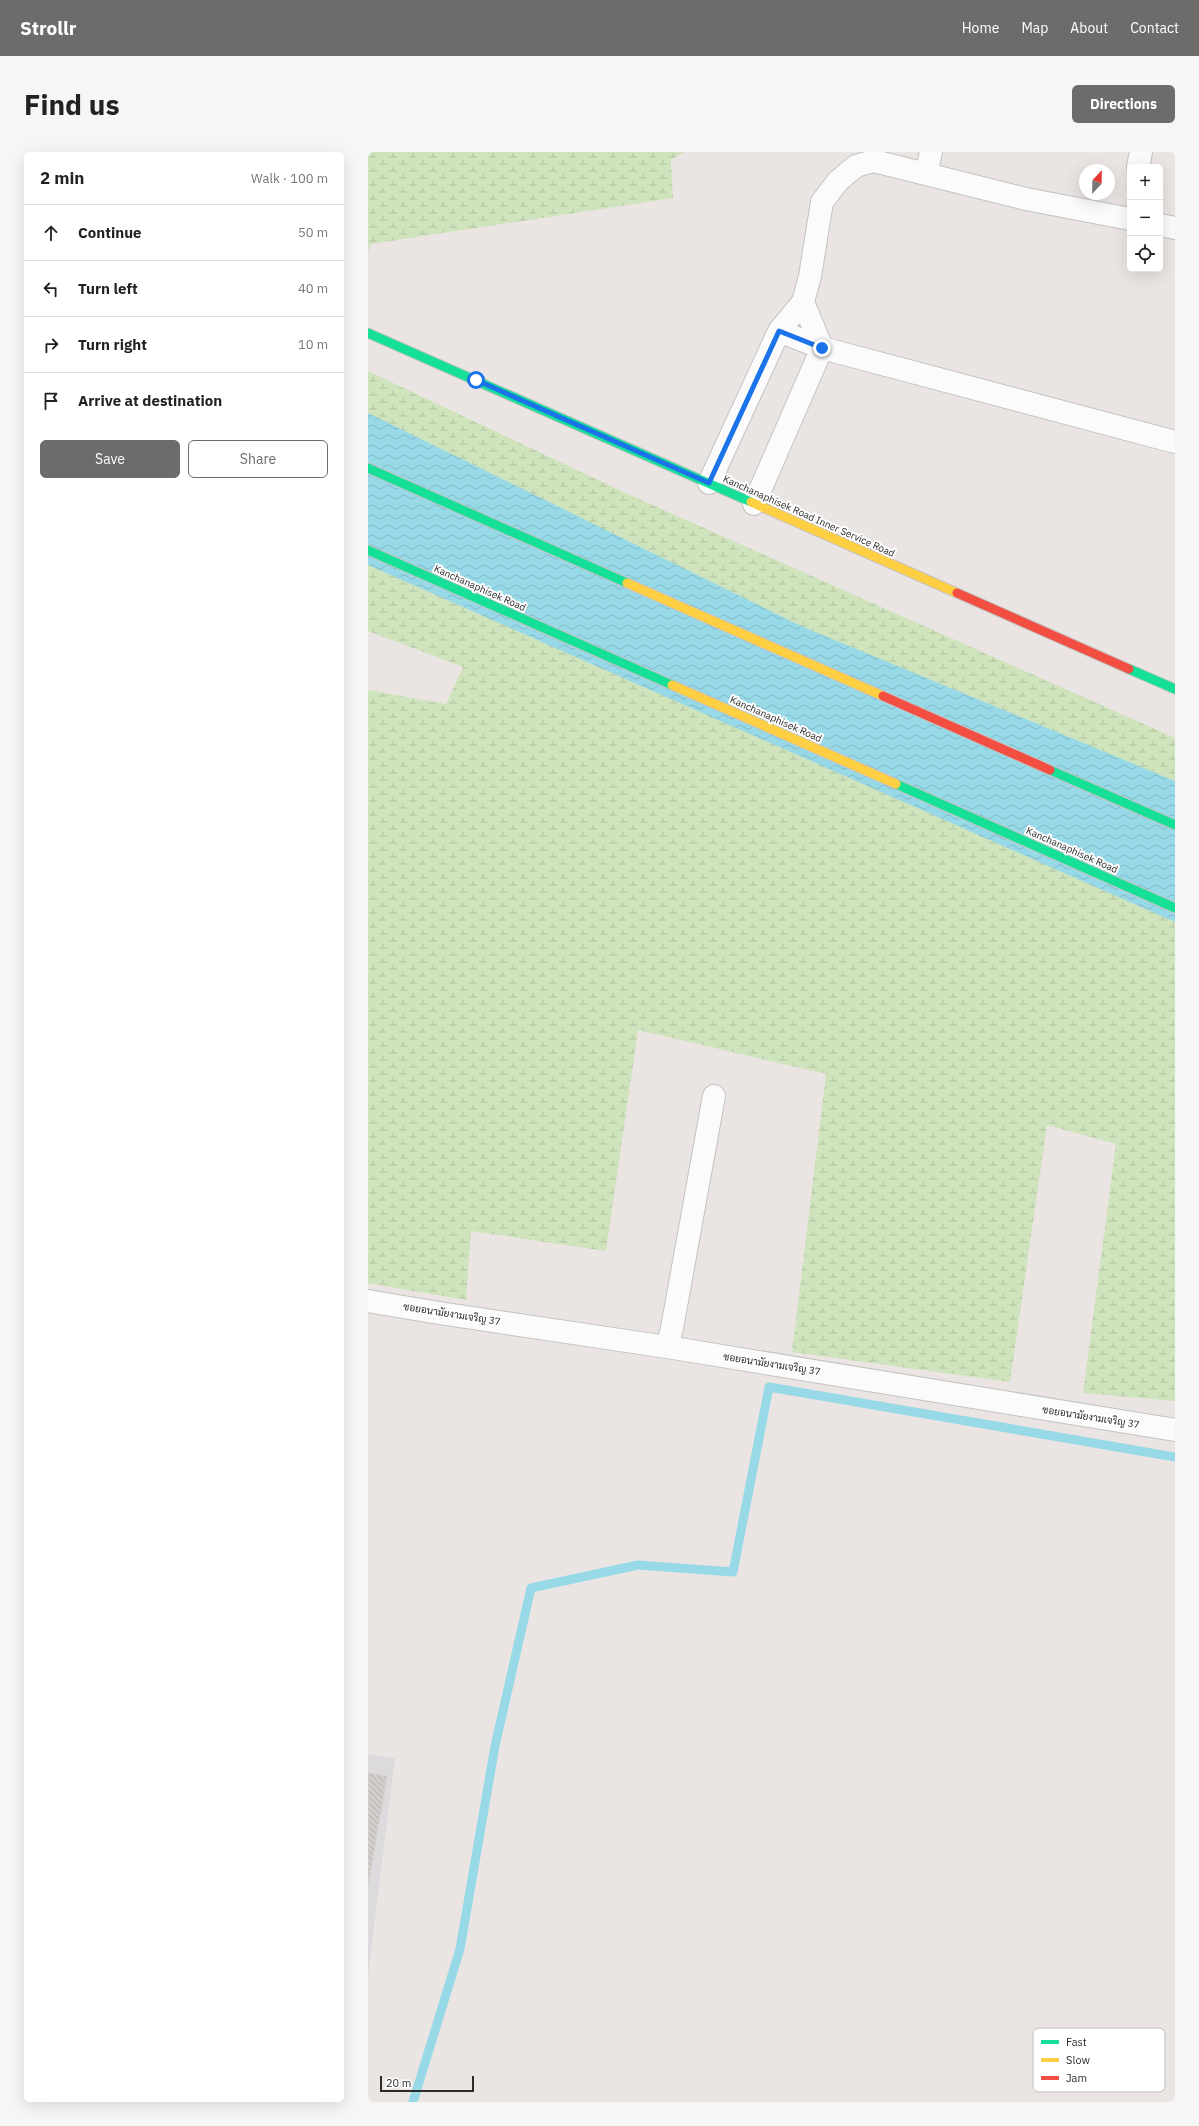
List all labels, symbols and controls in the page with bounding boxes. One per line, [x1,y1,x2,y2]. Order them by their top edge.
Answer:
text: Strollr [20,16,76,40]
text: Home [962,19,999,37]
text: Map [1021,19,1048,37]
text: About [1070,19,1108,37]
text: Contact [1130,19,1179,37]
button: Directions [1072,85,1175,123]
text: Find us [24,86,120,123]
north arrow [1079,164,1115,200]
map controls [1127,164,1163,272]
button: + [1127,164,1163,200]
text: 2 min [40,167,84,189]
text: Walk · 100 m [251,170,328,187]
button: − [1127,200,1163,236]
icon: ahead [40,222,62,244]
text: Continue [78,223,142,242]
text: 50 m [298,224,328,241]
button: locate [1127,236,1163,272]
icon: left [40,278,62,300]
text: Turn left [78,279,138,298]
text: 40 m [298,280,328,297]
icon: right [40,334,62,356]
text: Turn right [78,335,147,354]
text: 10 m [298,336,328,353]
route end [813,339,831,357]
route start [467,371,485,389]
icon: arrive [40,390,62,412]
text: Arrive at destination [78,391,222,410]
button: Save [40,440,180,478]
button: Share [188,440,328,478]
street label: Kanchanaphisek Road Inner Service Road [721,472,897,560]
street label: Kanchanaphisek Road [432,562,528,614]
street label: Kanchanaphisek Road [728,693,824,745]
street label: Kanchanaphisek Road [1024,824,1120,876]
street label: ซอยอนามัยงามเจริญ 37 [402,1300,502,1328]
street label: ซอยอนามัยงามเจริญ 37 [722,1350,822,1378]
street label: ซอยอนามัยงามเจริญ 37 [1041,1403,1141,1431]
legend [1033,2028,1165,2092]
text: Fast [1066,2035,1087,2049]
text: Slow [1066,2053,1090,2067]
text: Jam [1066,2071,1087,2085]
scale bar [380,2074,474,2093]
text: 20 m [386,2076,411,2090]

